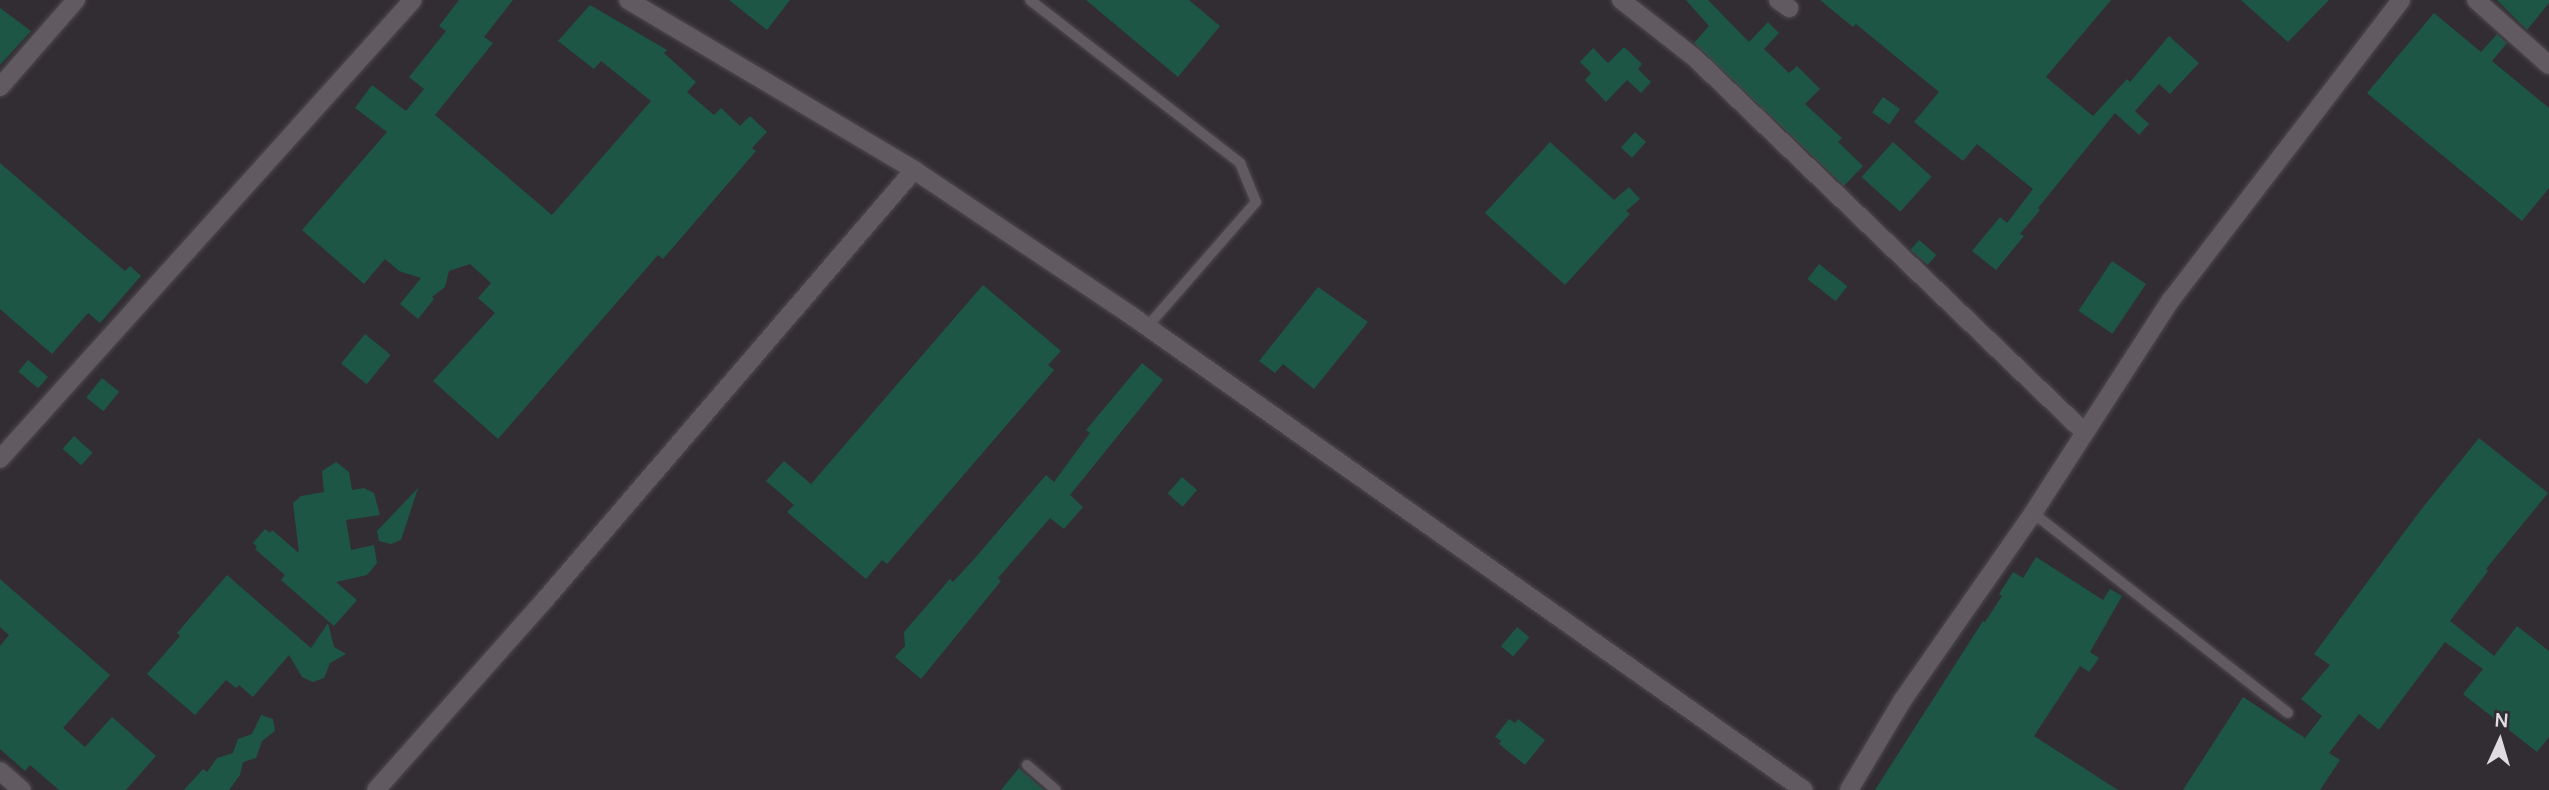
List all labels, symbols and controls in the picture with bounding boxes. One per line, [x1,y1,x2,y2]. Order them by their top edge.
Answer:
north arrow [2465,706,2535,776]
text: N [2494,707,2509,733]

